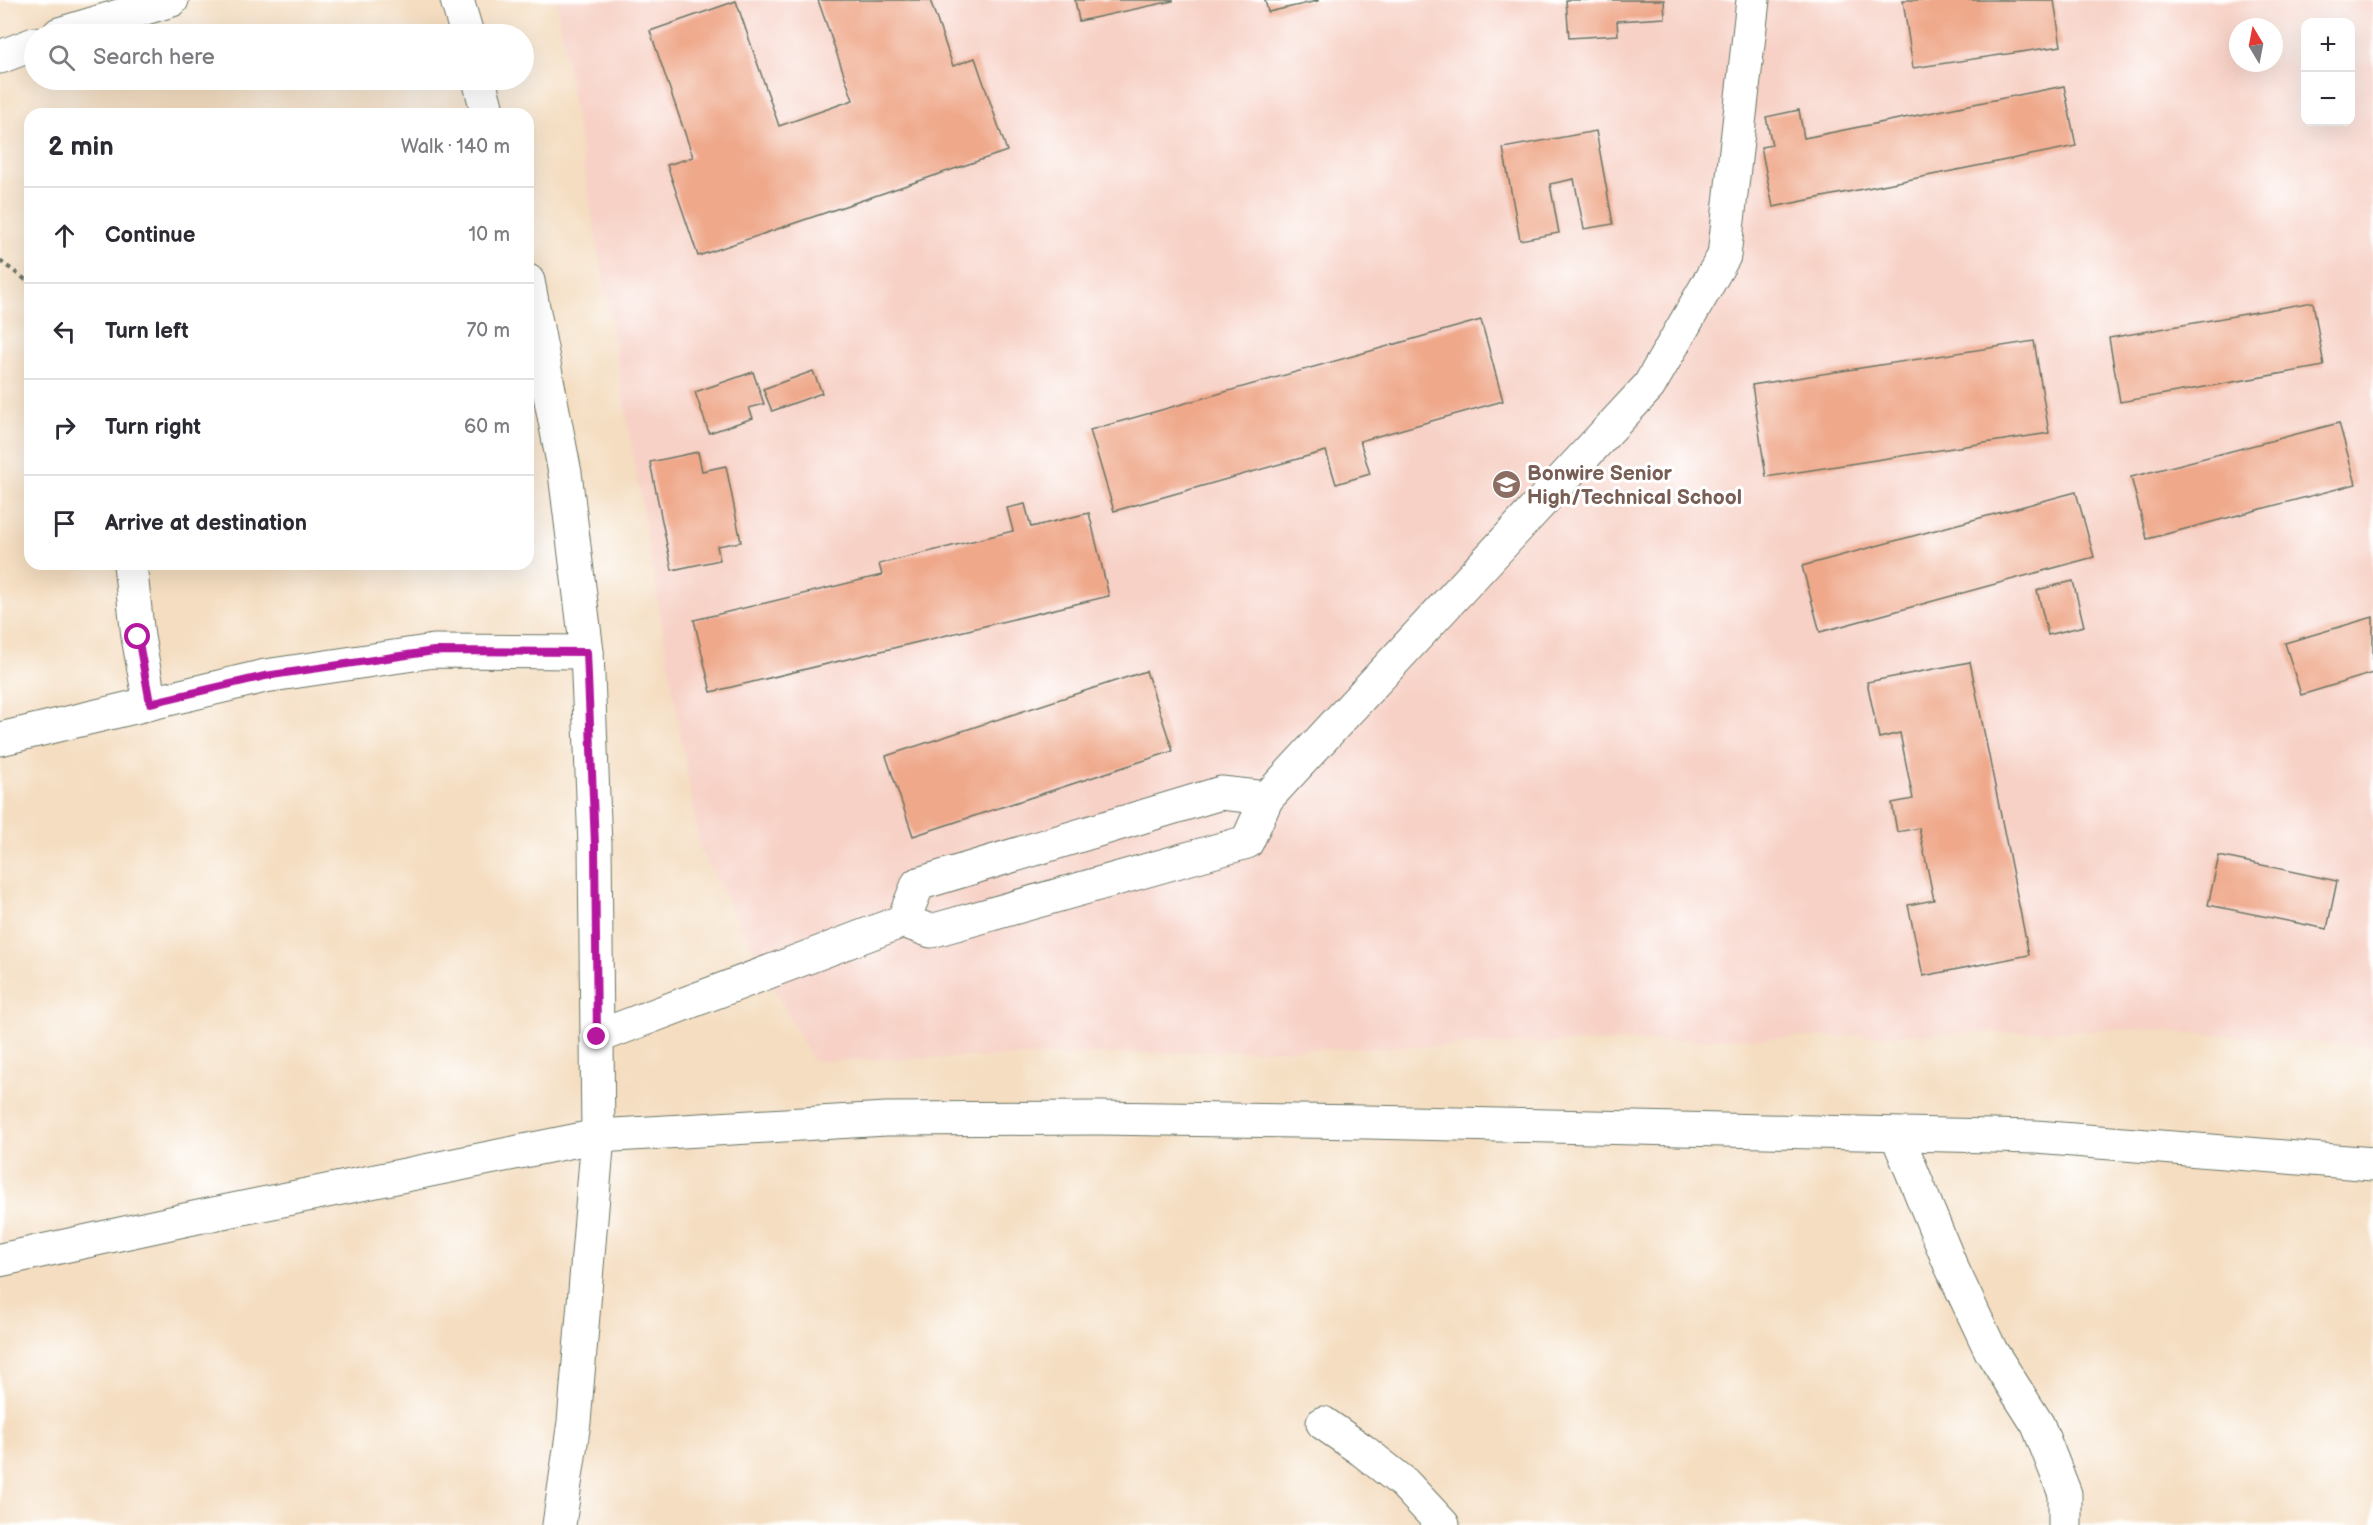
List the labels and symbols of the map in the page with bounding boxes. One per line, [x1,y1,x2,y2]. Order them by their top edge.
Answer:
north arrow [2229,18,2283,72]
place label: Bonwire Senior High/Technical School [1527,461,1742,510]
school or university icon: Bonwire Senior High/Technical School [1490,469,1522,501]
route start [124,623,150,649]
route end [583,1023,609,1049]

